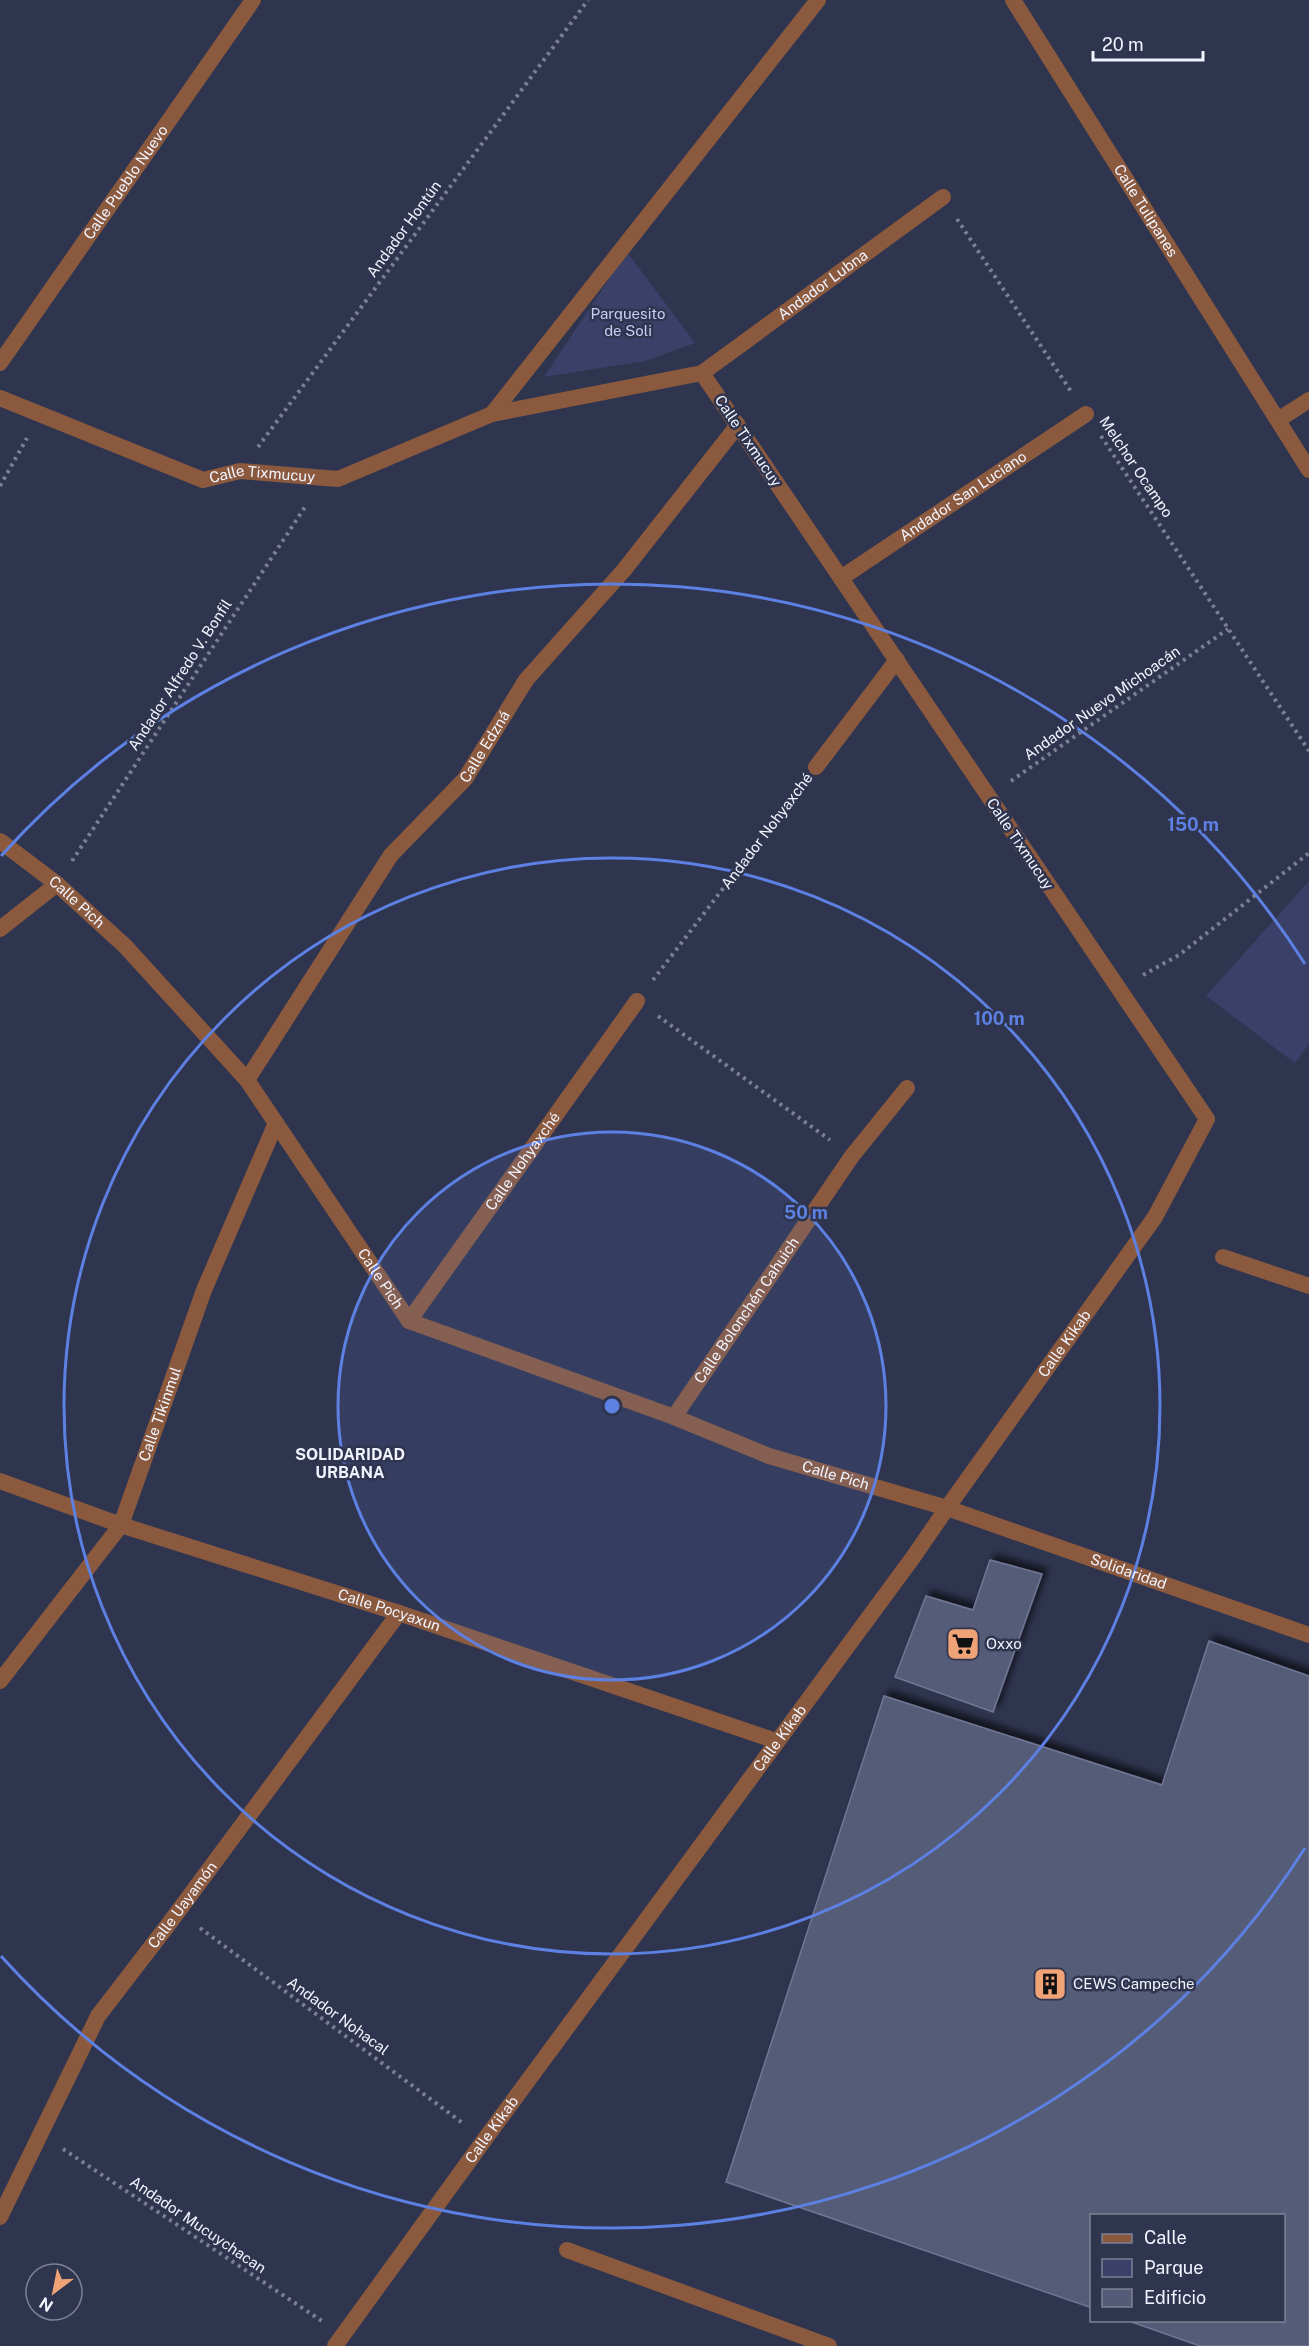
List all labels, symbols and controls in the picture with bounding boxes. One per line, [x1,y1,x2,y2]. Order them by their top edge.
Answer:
scale bar [1093,24,1202,62]
text: 20 m [1102,34,1144,55]
street label: Calle Pueblo Nuevo [80,122,171,243]
street label: Calle Tulipanes [1111,161,1182,260]
street label: Andador Hontún [363,177,444,280]
street label: Andador Lubna [774,246,871,323]
park label: Parquesito de Soli [591,305,665,339]
street label: Calle Tixmucuy [712,392,785,490]
street label: Melchor Ocampo [1096,413,1177,520]
street label: Andador San Luciano [896,447,1029,544]
street label: Calle Tixmucuy [207,461,316,486]
street label: Andador Alfredo V. Bonfil [124,596,235,753]
street label: Andador Nuevo Michoacán [1020,642,1183,763]
street label: Calle Edzná [456,707,513,786]
street label: Andador Nohyaxché [717,769,816,892]
street label: Calle Tixmucuy [984,795,1057,893]
text: 150 m [1167,814,1219,835]
street label: Calle Pich [46,872,108,931]
text: 100 m [973,1008,1025,1029]
street label: Calle Nohyaxché [482,1109,563,1214]
text: 50 m [784,1202,828,1223]
street label: Calle Bolonchén Cahuich [691,1234,802,1386]
street label: Calle Pich [355,1245,407,1312]
street label: Calle Kikab [1034,1306,1094,1380]
street label: Calle Tikinmul [135,1364,184,1464]
centre of rings [602,1396,622,1416]
district label: SOLIDARIDAD URBANA [295,1445,405,1482]
street label: Calle Pich [800,1457,871,1493]
street label: Solidaridad [1088,1550,1169,1592]
street label: Calle Pocyaxun [336,1585,443,1634]
supermarket icon: Oxxo [945,1626,981,1662]
place label: Oxxo [986,1635,1022,1652]
street label: Calle Kikab [749,1701,810,1775]
street label: Calle Uayamón [144,1858,220,1952]
building icon: CEWS Campeche [1032,1966,1068,2002]
street label: Andador Nohacal [284,1973,392,2058]
place label: CEWS Campeche [1073,1975,1195,1992]
street label: Calle Kikab [461,2093,522,2166]
street label: Andador Mucuychacan [127,2173,269,2276]
legend [1090,2214,1285,2322]
text: Calle [1144,2227,1187,2248]
text: Parque [1144,2257,1204,2278]
north arrow [24,2262,84,2322]
text: Edificio [1144,2287,1206,2308]
text: N [36,2293,57,2316]

